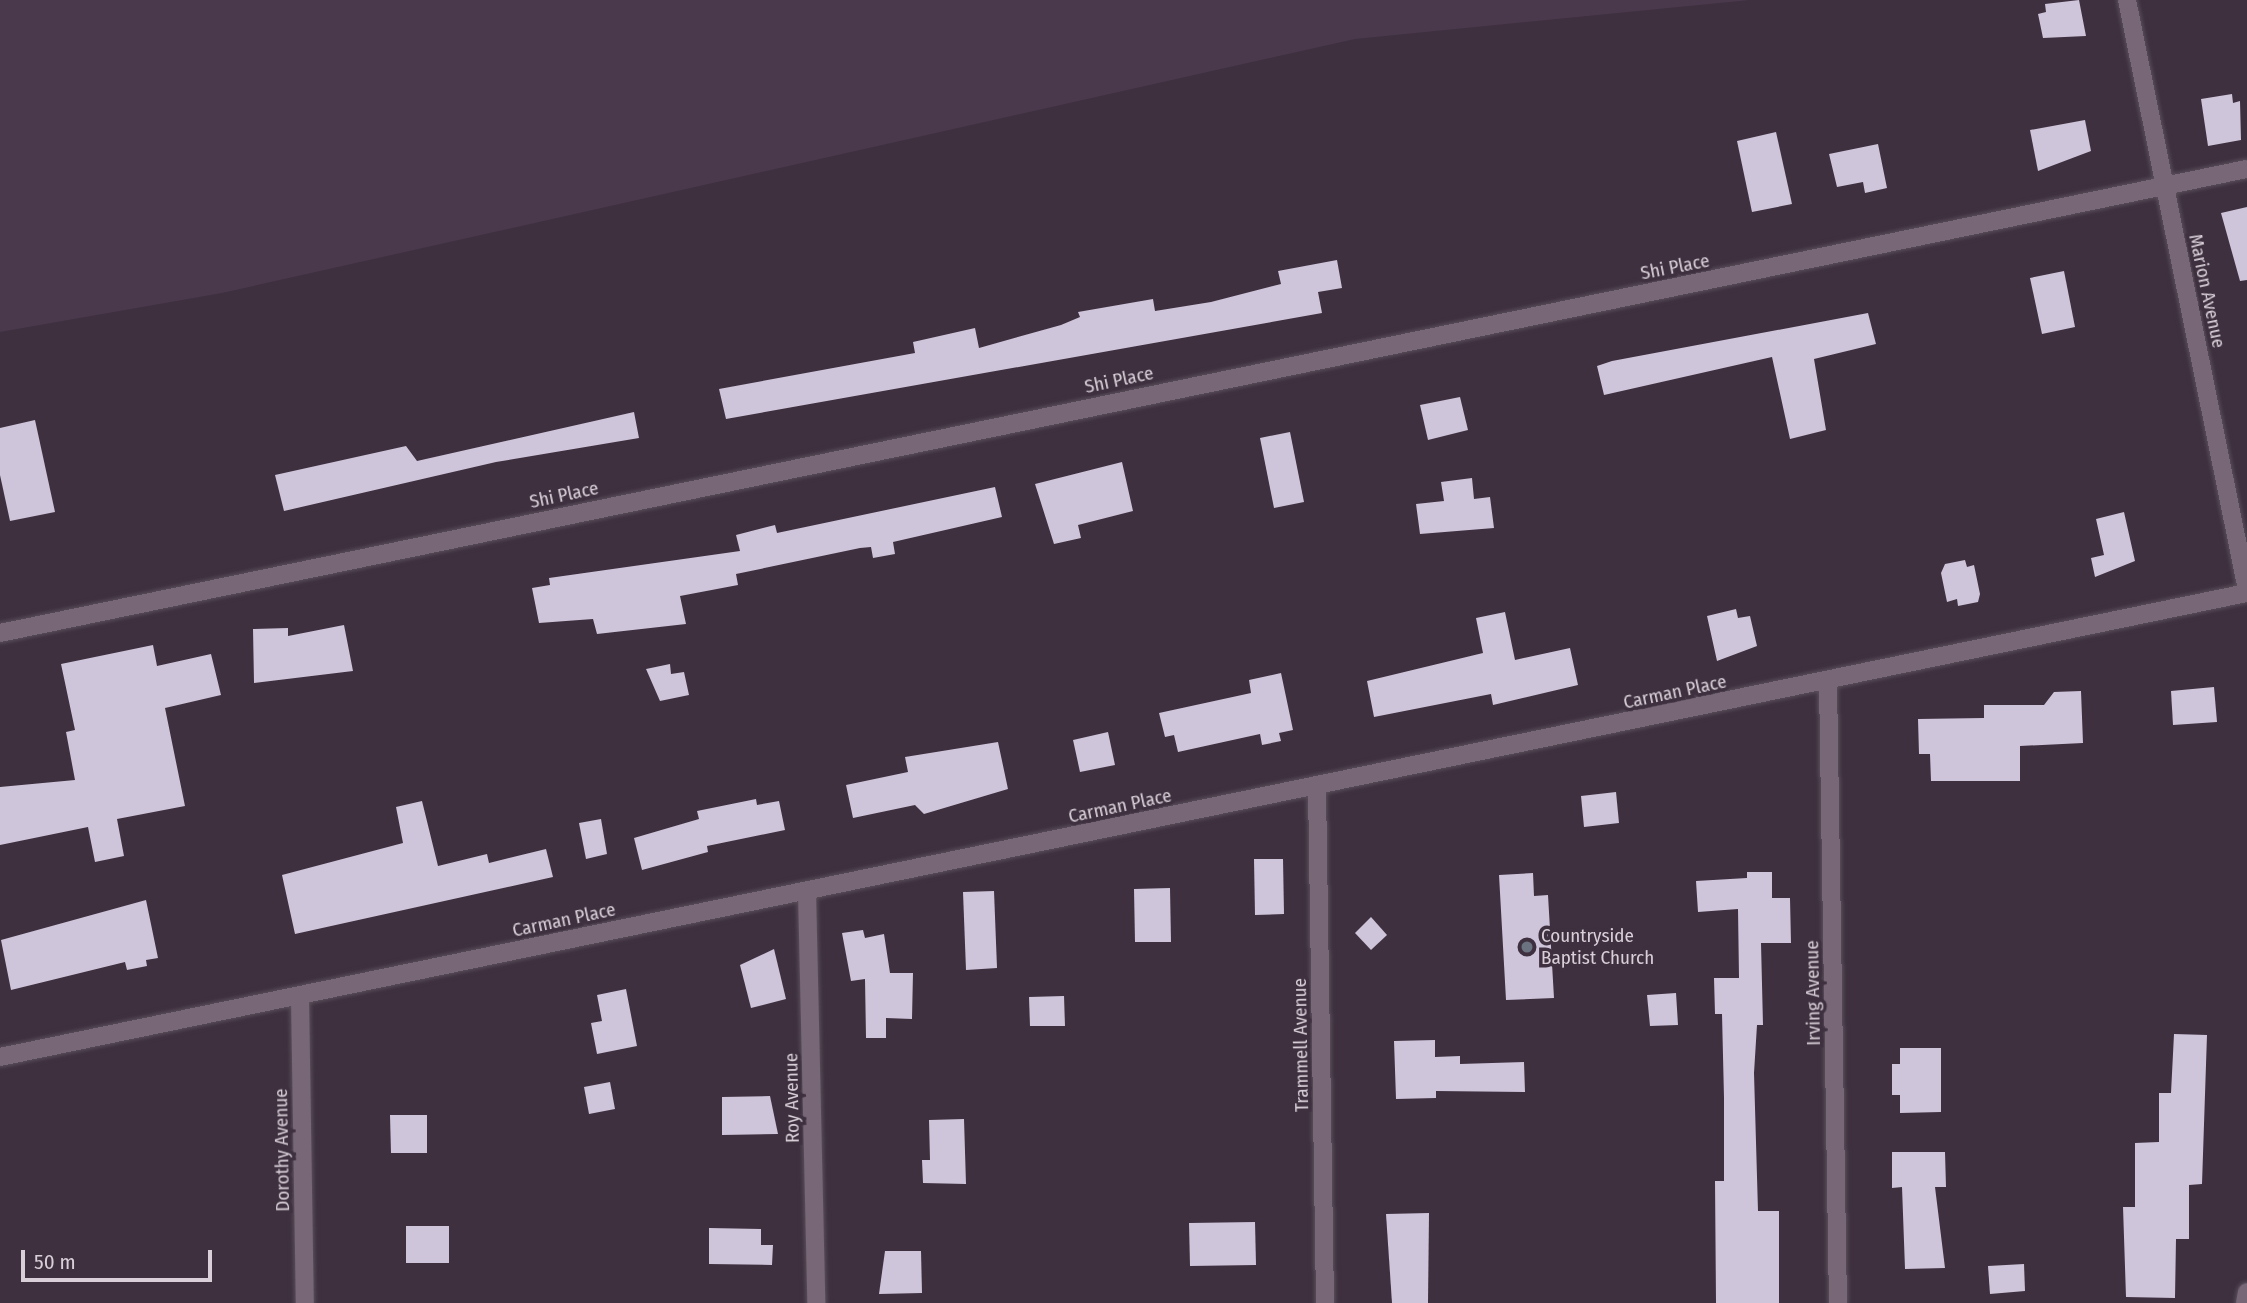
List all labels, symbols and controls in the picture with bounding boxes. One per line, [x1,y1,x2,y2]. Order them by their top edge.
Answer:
street label: Marion Avenue [2184,232,2230,350]
street label: Shi Place [1639,249,1711,285]
street label: Shi Place [1082,362,1156,398]
street label: Shi Place [527,477,601,513]
street label: Carman Place [1621,670,1729,714]
street label: Carman Place [1066,784,1174,828]
street label: Carman Place [510,898,618,942]
place label: Countryside Baptist Church [1541,925,1654,969]
marker: Countryside Baptist Church [1519,939,1535,955]
street label: Irving Avenue [1801,940,1825,1046]
street label: Trammell Avenue [1288,978,1314,1112]
street label: Roy Avenue [780,1053,804,1143]
street label: Dorothy Avenue [270,1088,294,1212]
scale bar [24,1236,215,1280]
text: 50 m [34,1249,76,1275]

